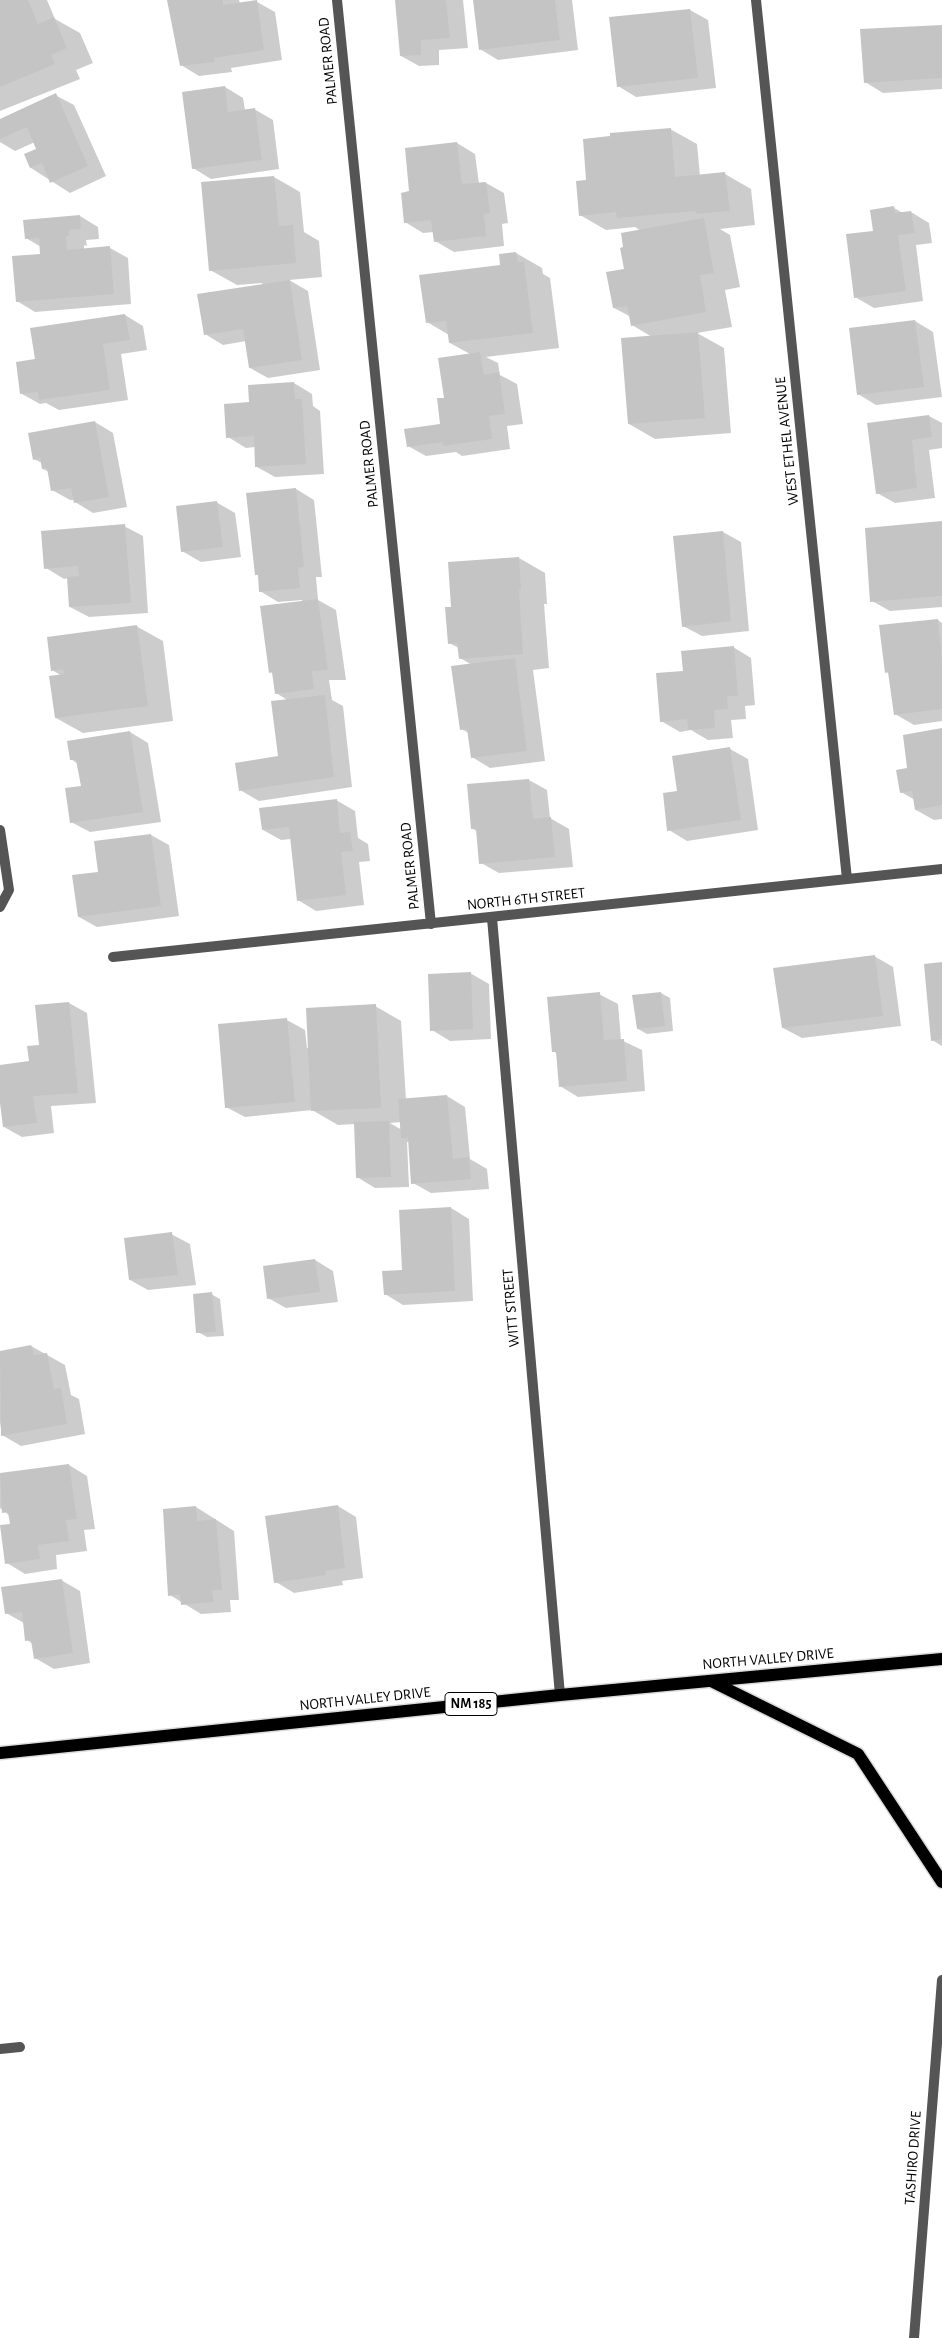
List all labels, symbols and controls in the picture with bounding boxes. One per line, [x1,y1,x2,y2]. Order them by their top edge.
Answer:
street label: PALMER ROAD [314,16,342,106]
street label: WEST ETHEL AVENUE [771,376,803,506]
street label: PALMER ROAD [355,419,383,509]
street label: PALMER ROAD [396,821,424,911]
street label: NORTH 6TH STREET [466,884,586,914]
street label: WITT STREET [499,1268,523,1348]
street label: NORTH VALLEY DRIVE [702,1644,834,1674]
street label: NORTH VALLEY DRIVE [299,1683,431,1715]
road number: NM 185 [445,1692,497,1716]
street label: TASHIRO DRIVE [901,2110,925,2206]

